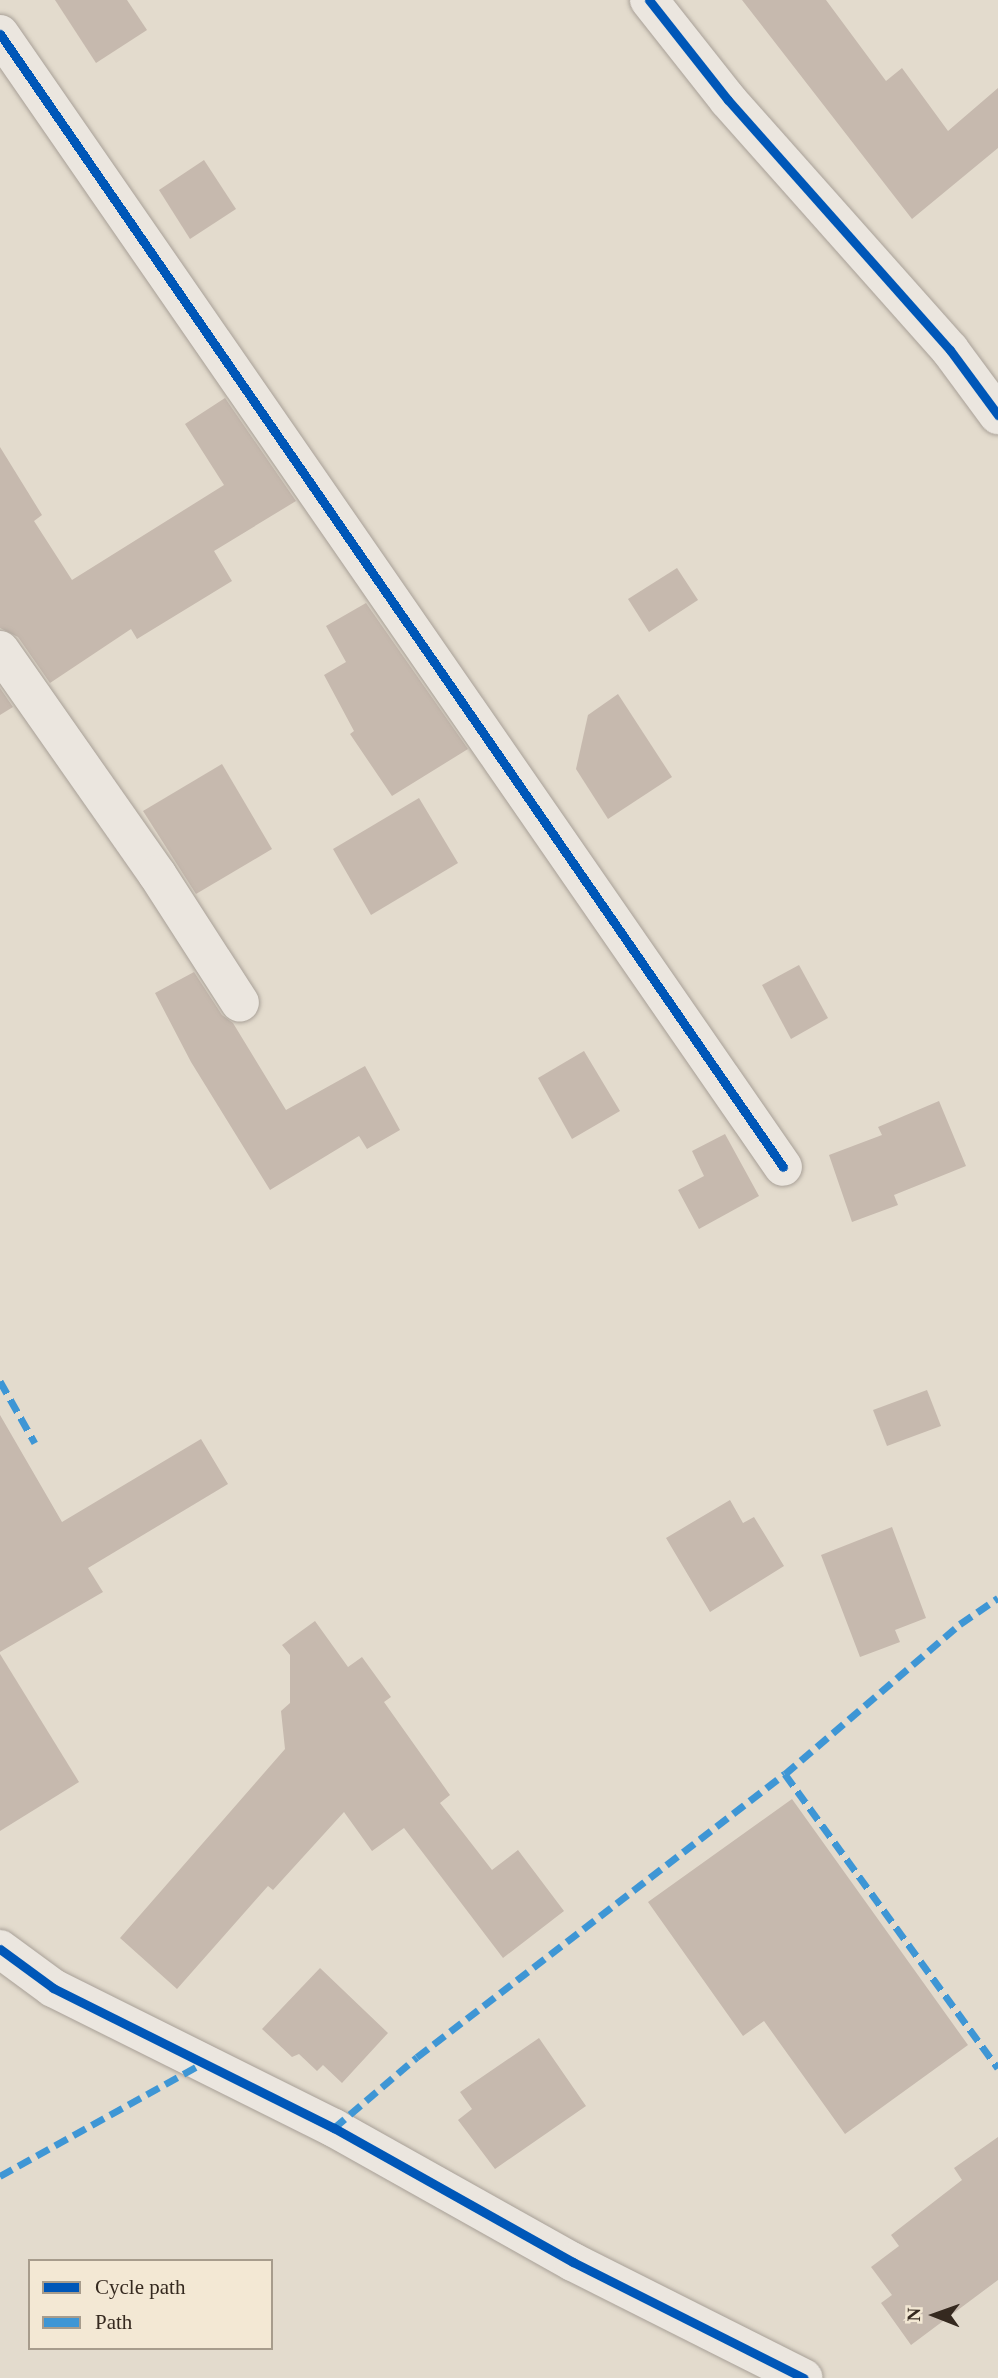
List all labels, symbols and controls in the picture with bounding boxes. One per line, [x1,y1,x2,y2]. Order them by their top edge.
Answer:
legend [28,2259,273,2350]
text: Cycle path [95,2275,185,2299]
north arrow [900,2280,970,2350]
text: N [903,2308,924,2322]
text: Path [95,2310,132,2334]

